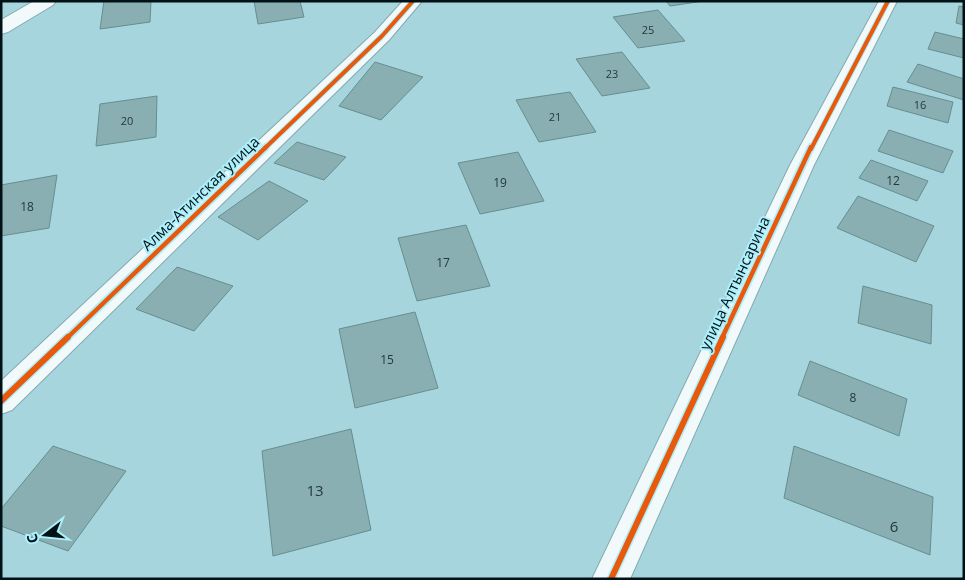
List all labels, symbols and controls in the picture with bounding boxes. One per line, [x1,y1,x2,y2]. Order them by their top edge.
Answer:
house number: 25 [642,22,654,37]
house number: 23 [606,66,618,81]
house number: 16 [914,97,926,112]
house number: 21 [549,109,561,124]
house number: 20 [121,113,133,128]
street label: Алма-Атинская улица [137,131,263,255]
house number: 12 [886,172,900,189]
house number: 19 [493,174,507,191]
house number: 18 [20,198,34,215]
street label: улица Алтынсарина [694,213,774,353]
house number: 17 [436,254,450,271]
house number: 15 [380,351,394,368]
house number: 8 [850,389,857,406]
house number: 13 [306,480,324,500]
north arrow [20,510,70,560]
house number: 6 [890,516,898,536]
text: С [22,532,42,546]

